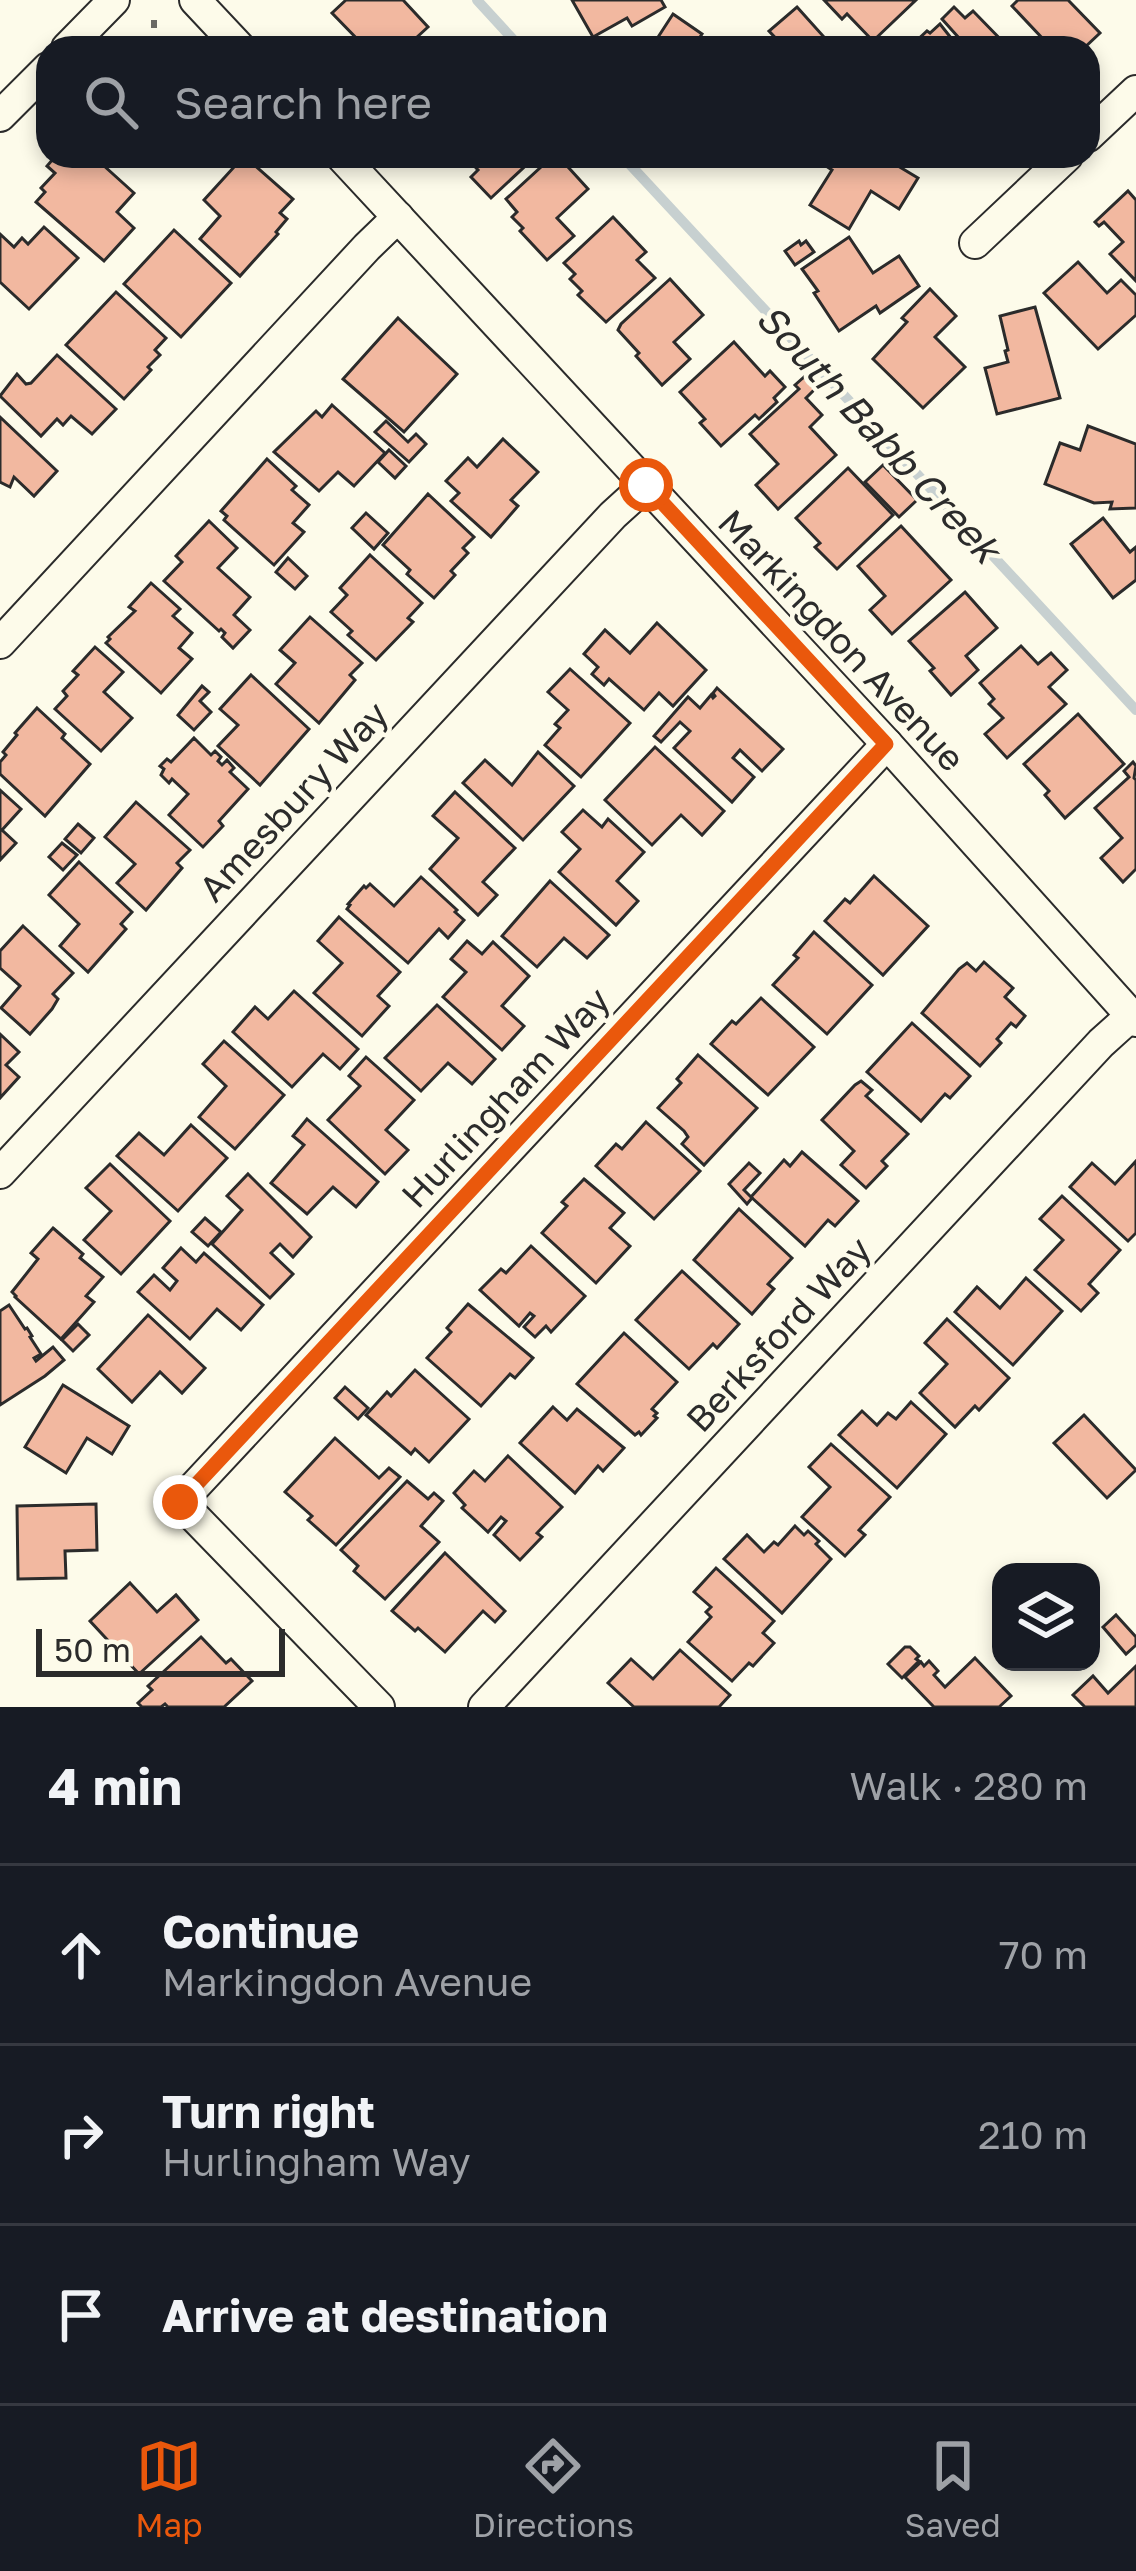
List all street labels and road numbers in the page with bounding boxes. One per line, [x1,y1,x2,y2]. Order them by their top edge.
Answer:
street label: Markingdon Avenue [710,500,974,780]
street label: Amesbury Way [190,692,396,910]
street label: Hurlingham Way [392,978,618,1216]
street label: Berksford Way [677,1228,879,1440]

